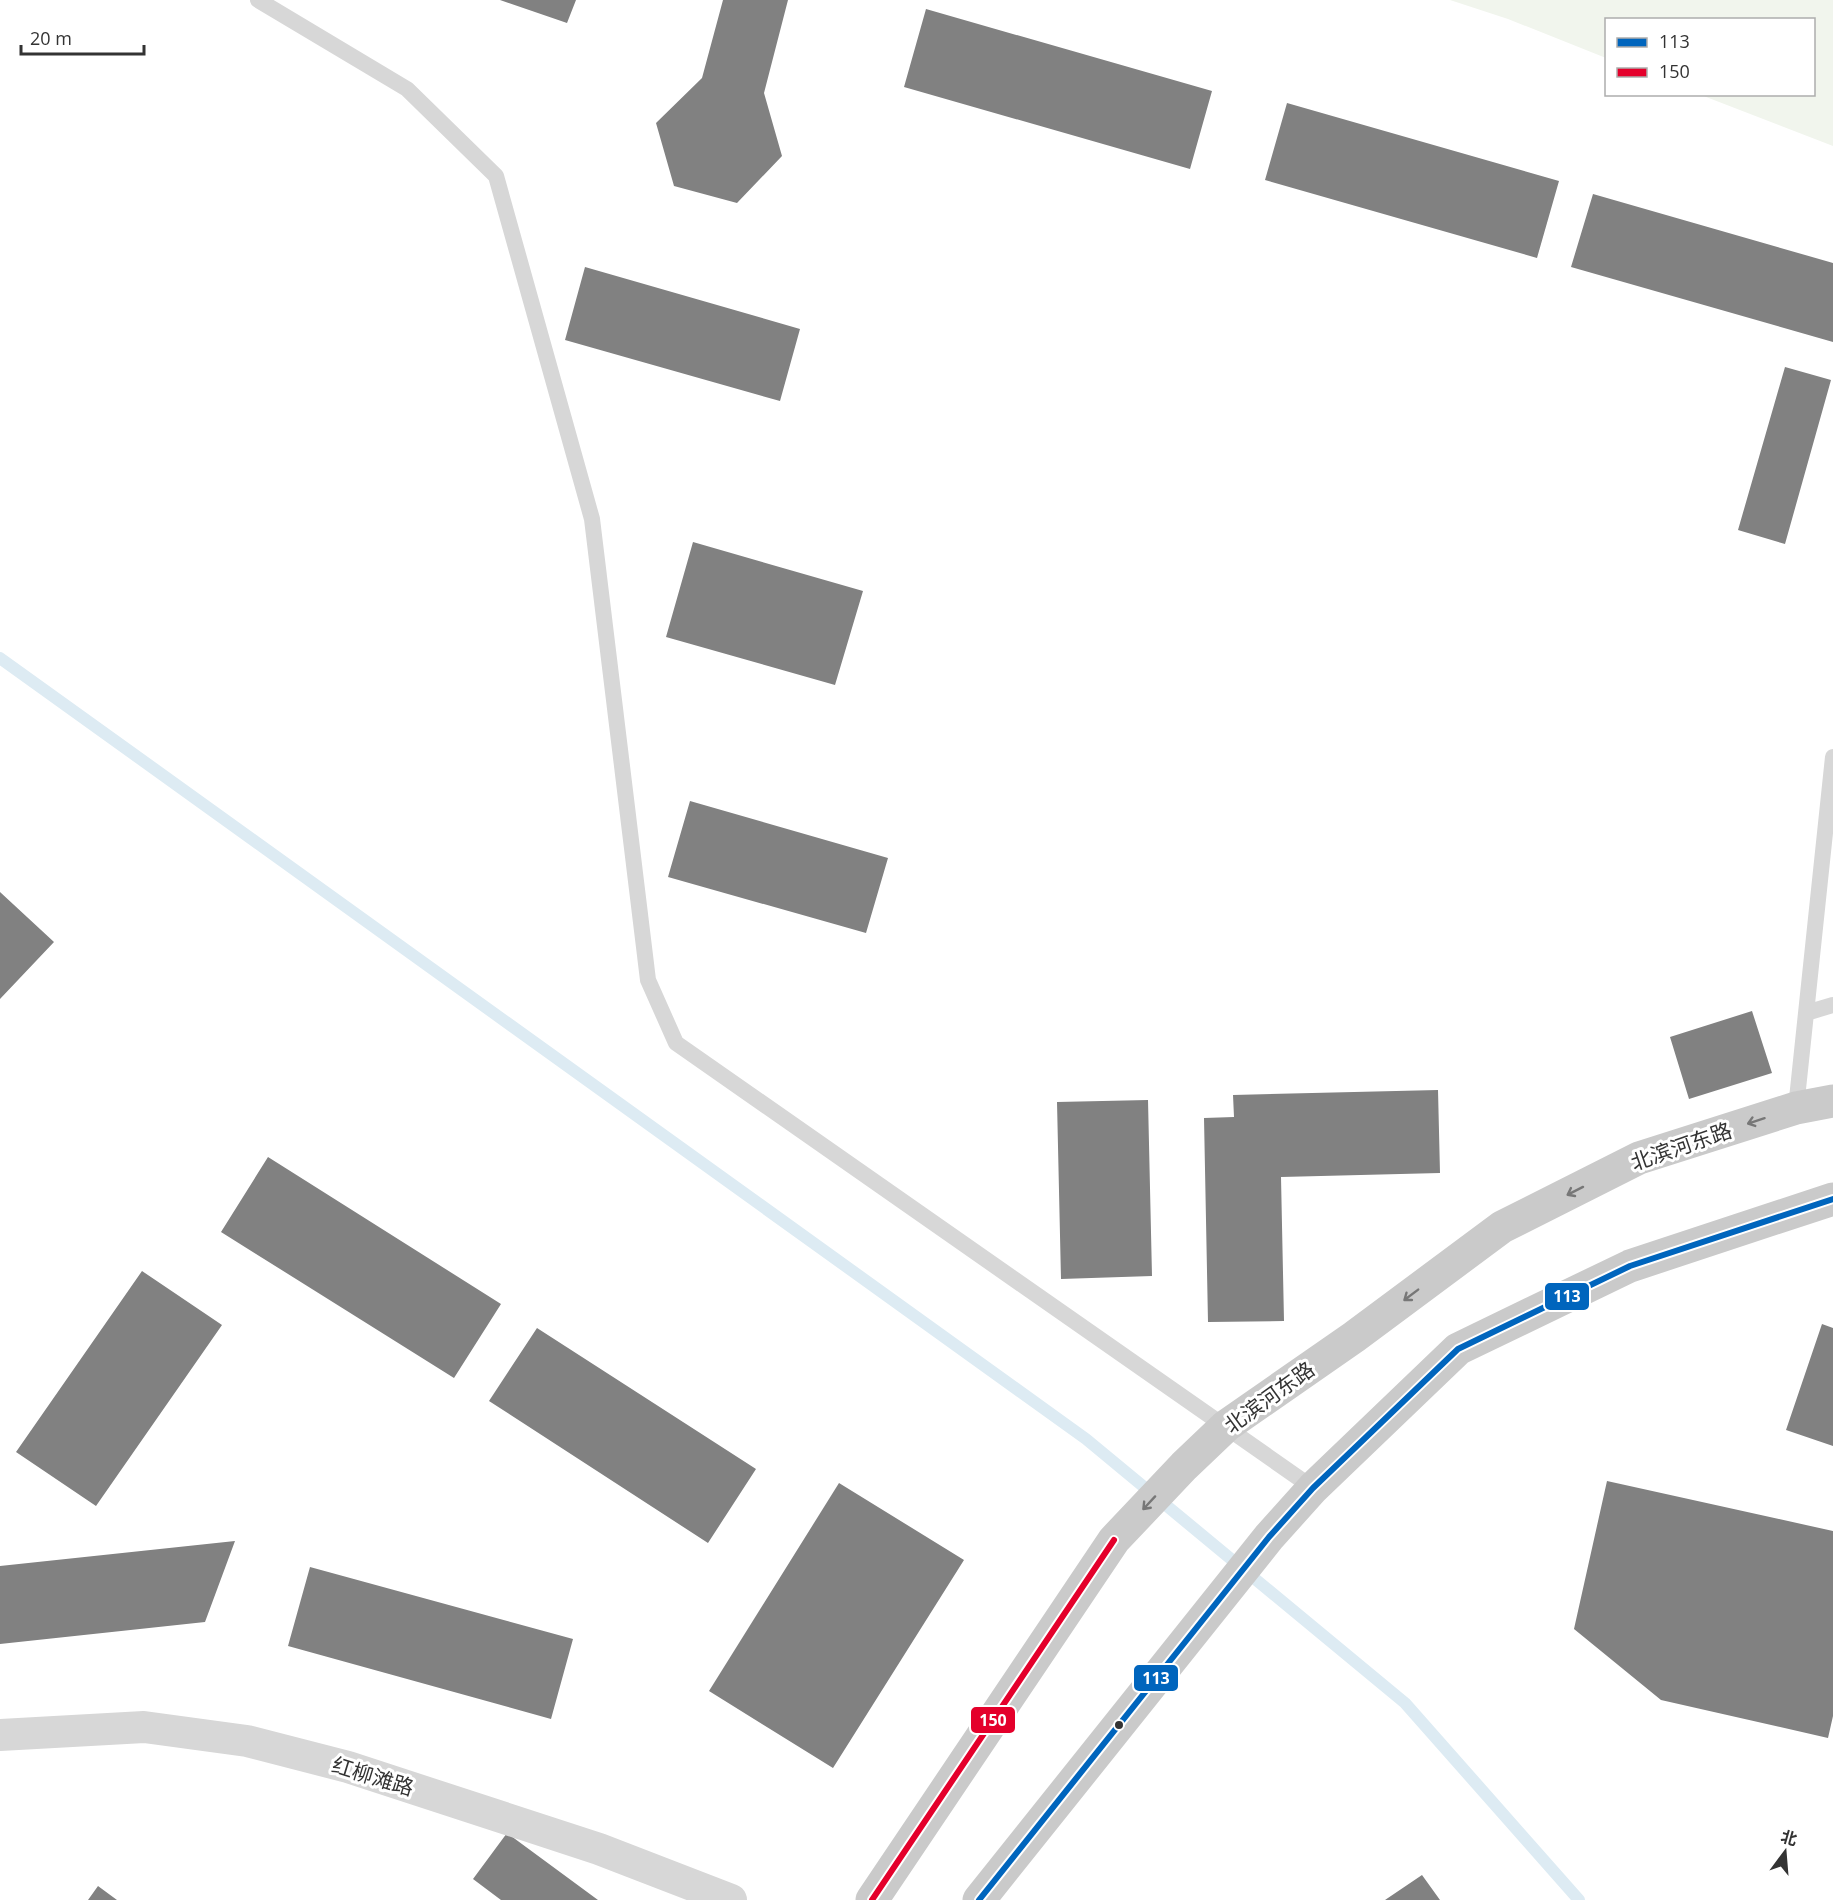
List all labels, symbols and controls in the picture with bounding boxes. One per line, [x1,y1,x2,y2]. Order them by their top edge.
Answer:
scale bar [21,18,144,56]
legend [1605,18,1815,96]
text: 20 m [30,26,72,50]
text: 113 [1659,29,1690,53]
text: 150 [1659,59,1690,83]
street label: 北滨河东路 [1627,1116,1735,1176]
one-way arrow [1747,1116,1766,1127]
one-way arrow [1566,1185,1584,1197]
line badge: 113 [1544,1282,1590,1311]
text: 113 [1553,1285,1581,1307]
one-way arrow [1403,1289,1419,1301]
street label: 北滨河东路 [1218,1355,1320,1439]
one-way arrow [1142,1495,1156,1510]
line badge: 113 [1133,1664,1179,1692]
text: 113 [1142,1667,1170,1689]
line badge: 150 [970,1706,1016,1734]
text: 150 [979,1709,1007,1731]
unlabelled marker [1113,1719,1125,1731]
street label: 红柳滩路 [329,1750,417,1802]
north arrow [1755,1822,1815,1882]
text: 北 [1778,1825,1800,1850]

